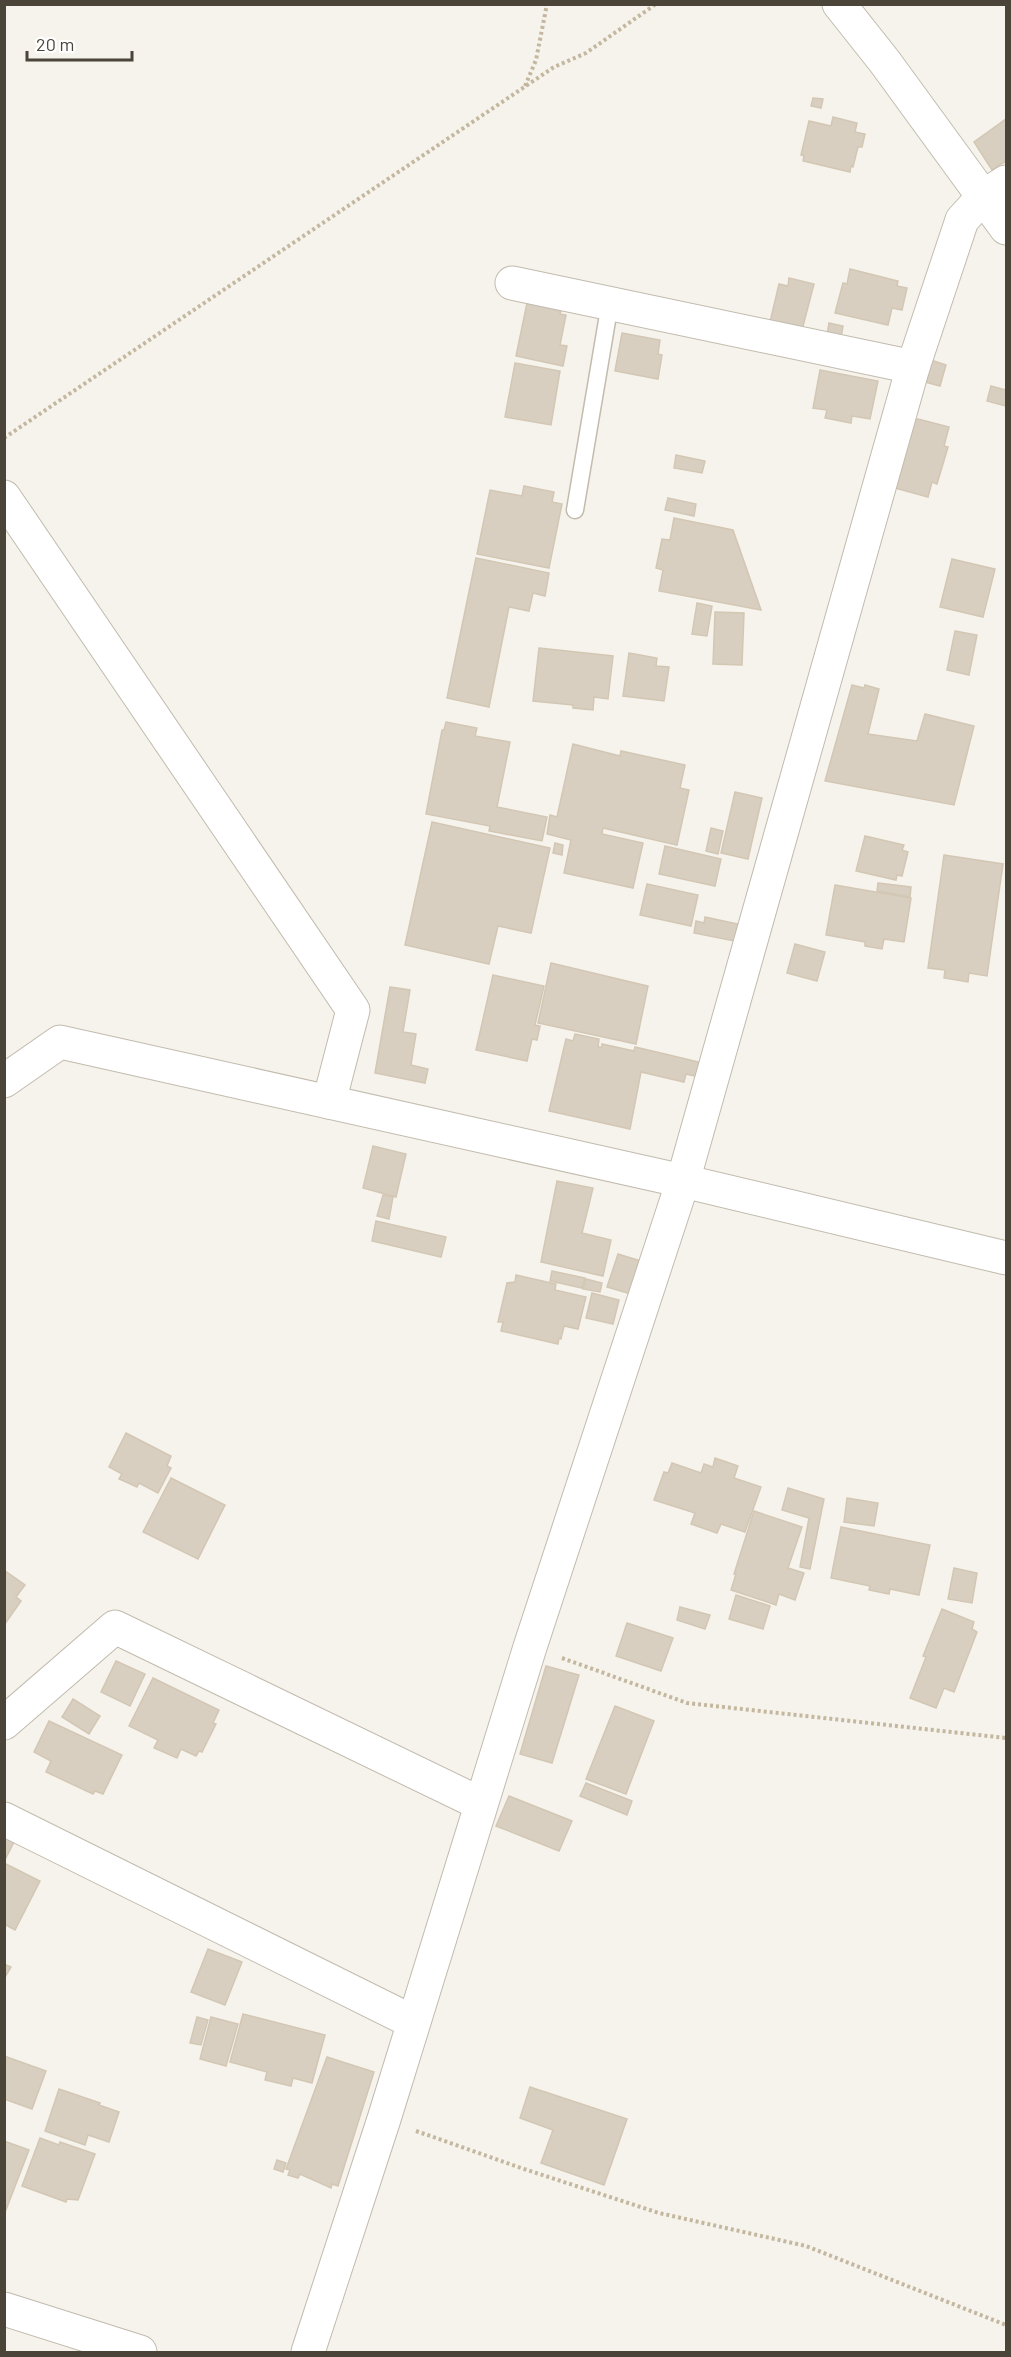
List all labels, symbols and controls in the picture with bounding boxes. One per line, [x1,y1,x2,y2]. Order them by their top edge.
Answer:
scale bar [27,24,132,62]
text: 20 m [36,33,74,55]

